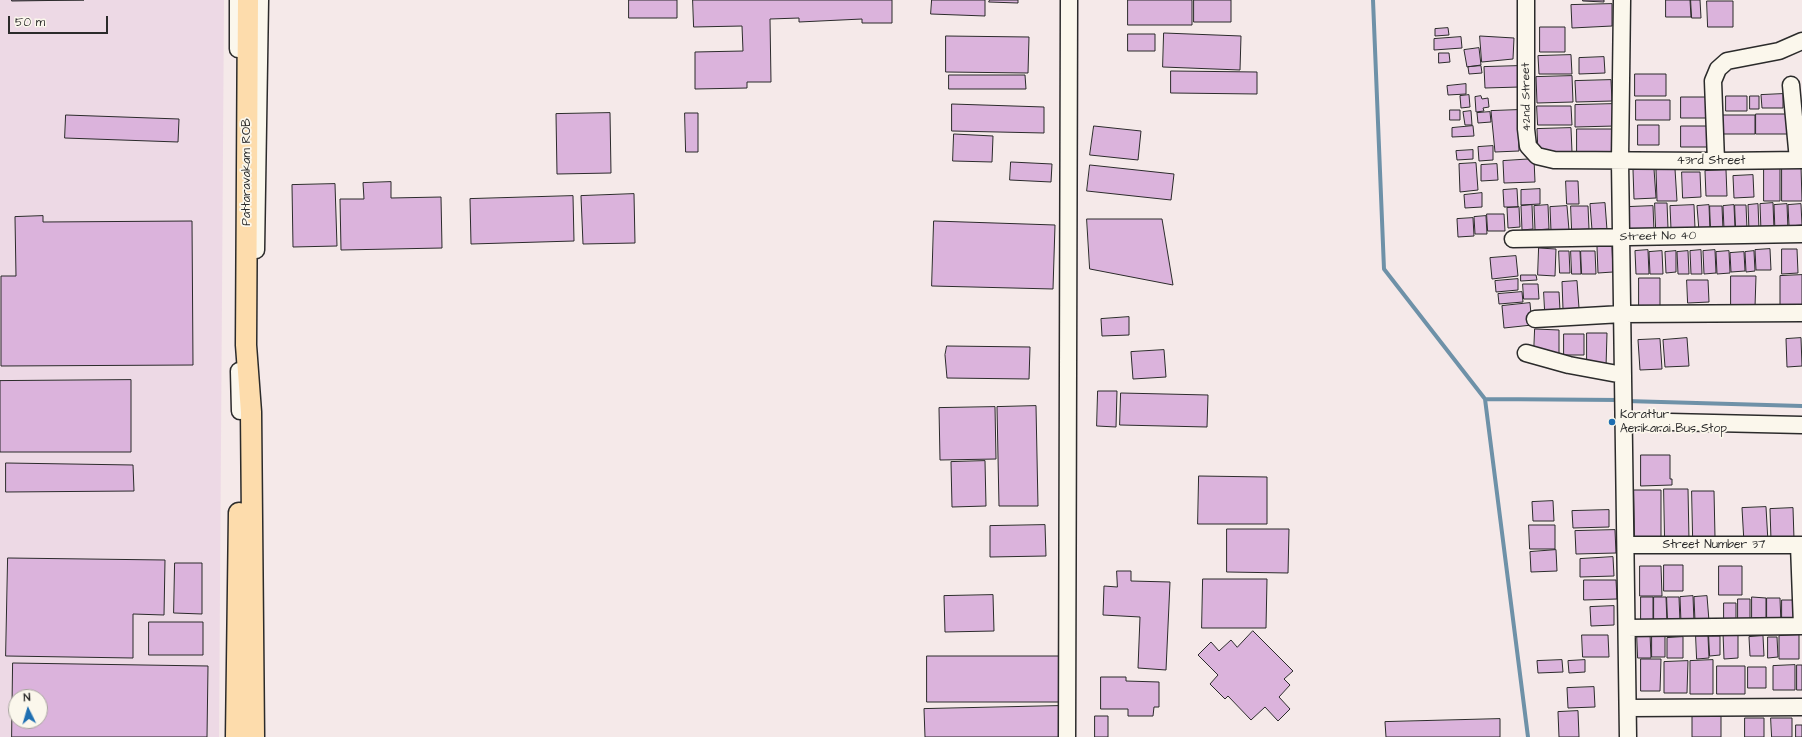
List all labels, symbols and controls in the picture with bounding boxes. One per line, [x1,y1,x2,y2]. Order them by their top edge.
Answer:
scale bar [10,8,110,34]
text: 50 m [15,14,45,31]
street label: 42nd Street [1519,62,1535,132]
street label: Pattaravakam ROB [240,118,254,226]
street label: 43rd Street [1677,154,1745,168]
street label: Street No 40 [1620,229,1696,245]
place label: Korattur Aerikarai Bus Stop [1620,408,1727,436]
marker: Korattur Aerikarai Bus Stop [1607,417,1617,427]
street label: Street Number 37 [1663,538,1765,552]
north arrow [8,689,48,729]
text: N [23,690,31,705]

